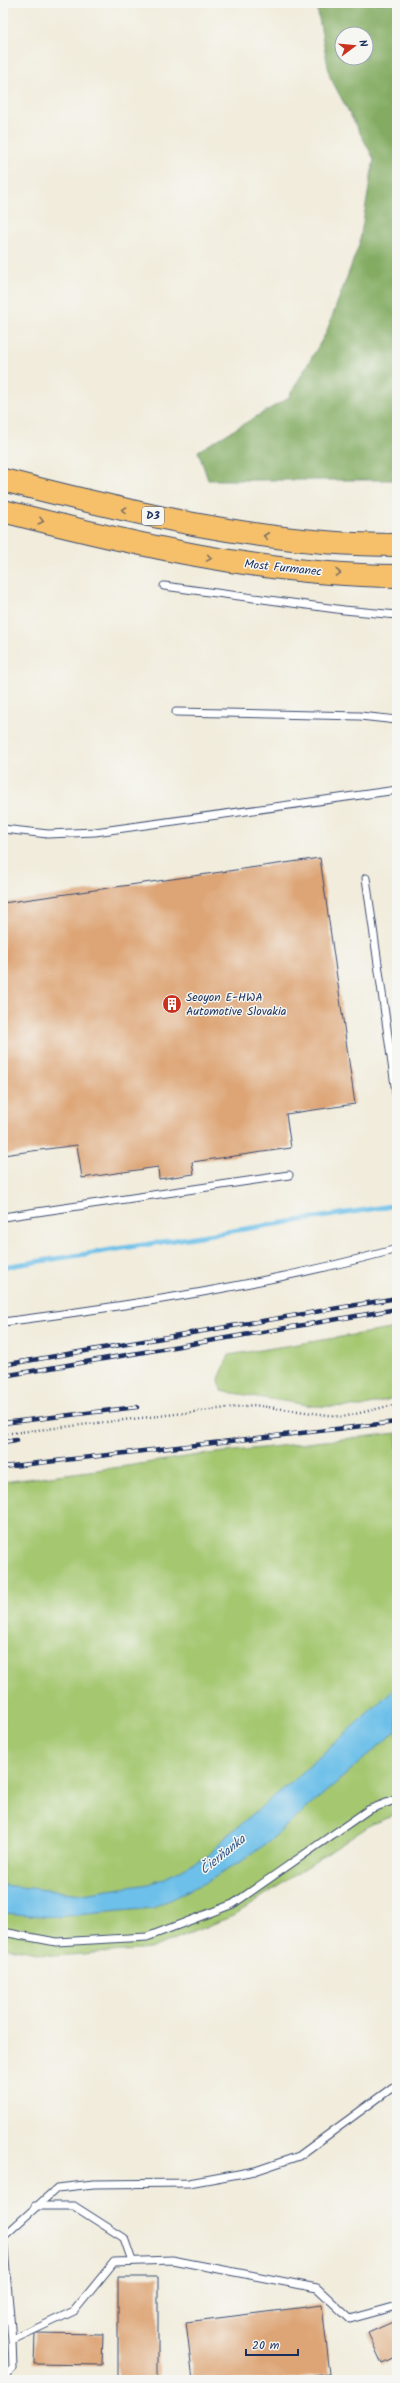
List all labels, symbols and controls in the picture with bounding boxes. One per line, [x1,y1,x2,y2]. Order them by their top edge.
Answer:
north arrow [334,26,374,66]
text: N [353,38,372,49]
one-way arrow [121,506,127,514]
road number: D3 [142,507,164,525]
one-way arrow [37,516,44,525]
one-way arrow [262,532,269,541]
one-way arrow [206,553,212,562]
street label: Most Furmanec [243,554,323,582]
one-way arrow [335,569,341,577]
place label: Seoyon E-HWA Automotive Slovakia [186,988,287,1021]
building icon: Seoyon E-HWA Automotive Slovakia [161,993,183,1015]
water label: Čierňanka [195,1829,251,1880]
scale bar [246,2331,298,2357]
text: 20 m [252,2336,280,2355]

